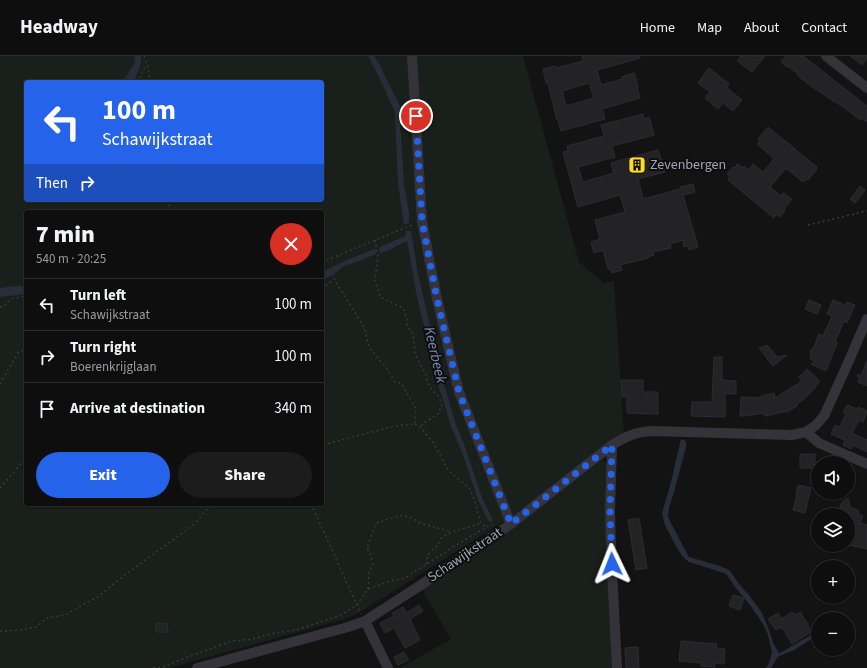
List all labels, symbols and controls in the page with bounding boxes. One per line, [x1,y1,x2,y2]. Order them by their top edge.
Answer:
text: Headway [20,14,98,41]
text: Home [640,18,675,38]
text: Map [697,18,722,38]
text: About [744,18,779,38]
text: Contact [801,18,847,38]
text: 100 m [102,90,176,130]
icon: left [36,96,88,148]
pin [399,99,433,133]
icon: arrive [405,105,427,127]
text: Schawijkstraat [102,127,212,152]
building icon: Zevenbergen [627,155,647,175]
place label: Zevenbergen [650,155,726,175]
icon: right [76,172,98,194]
text: Then [36,173,68,194]
text: 7 min [36,217,95,252]
button: close [270,223,312,265]
text: 540 m · 20:25 [36,250,106,268]
text: Turn left [70,285,126,306]
icon: left [36,294,58,316]
text: 100 m [274,294,312,315]
text: Schawijkstraat [70,306,150,324]
water label: Keerbeek [418,325,452,386]
text: Turn right [70,337,136,358]
icon: right [36,346,58,368]
text: 100 m [274,346,312,367]
text: Boerenkrijglaan [70,358,157,376]
icon: arrive [36,398,58,420]
text: Arrive at destination [70,398,205,419]
text: 340 m [274,398,312,419]
button: Exit [36,452,170,498]
button: Share [178,452,312,498]
map controls [811,456,855,656]
button: sound [811,456,855,500]
button: layers [811,508,855,552]
street label: Schawijkstraat [424,523,506,587]
position arrow [591,543,633,585]
button: + [811,560,855,604]
button: − [811,612,855,656]

